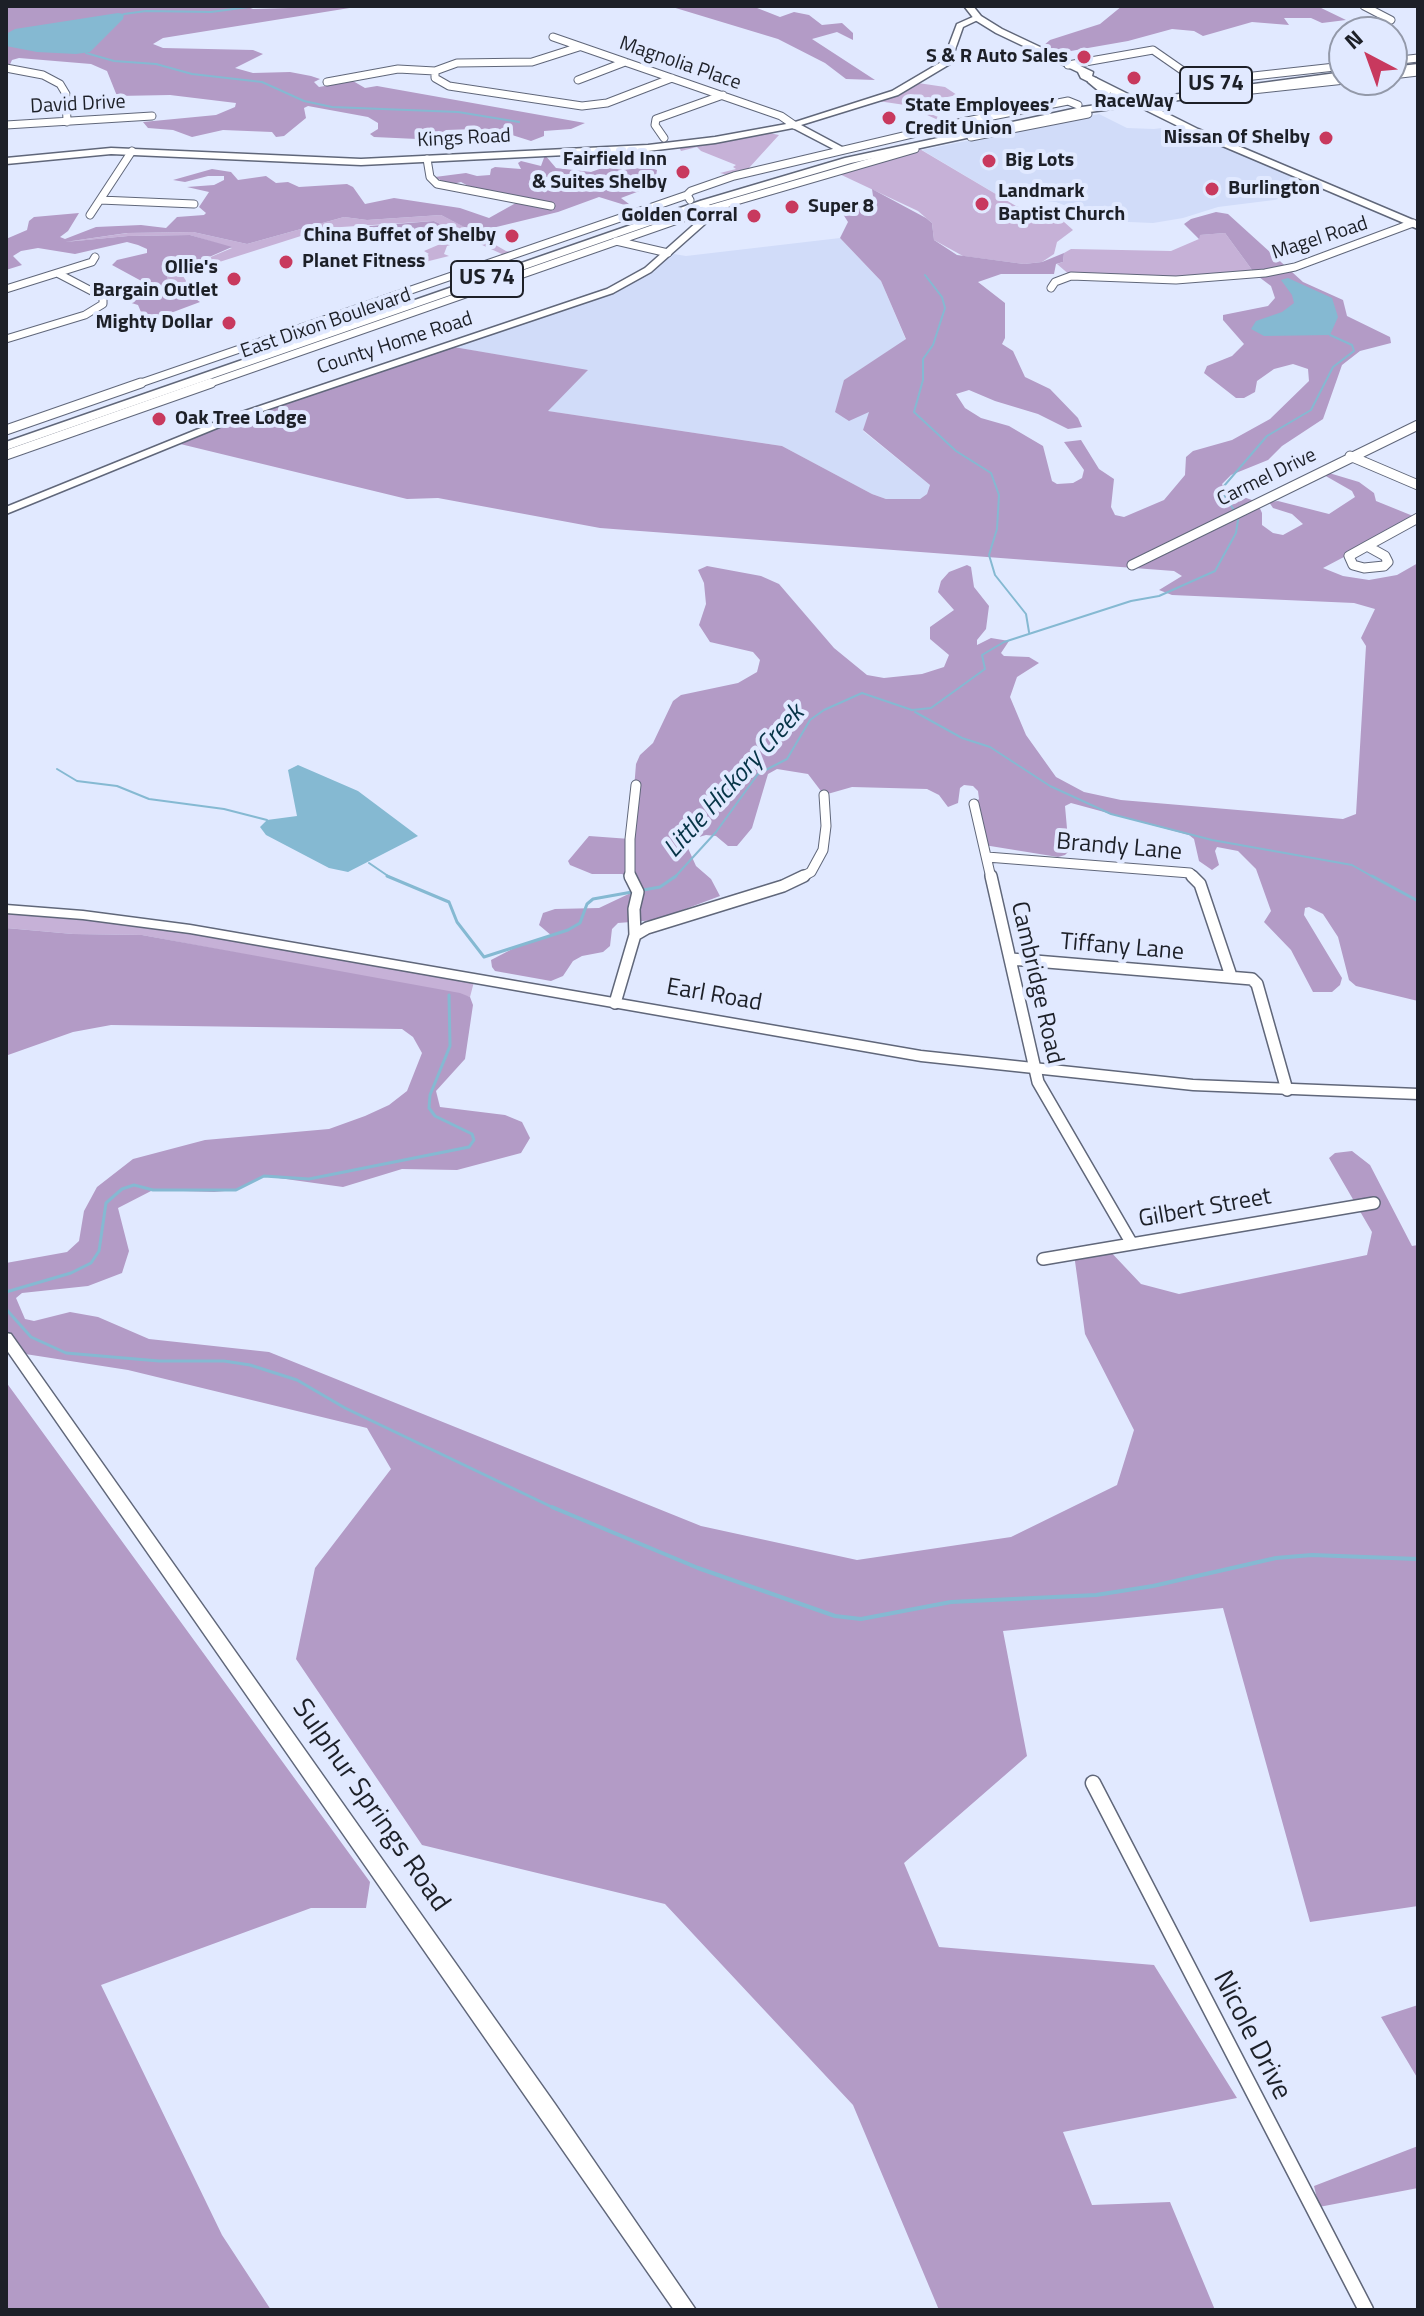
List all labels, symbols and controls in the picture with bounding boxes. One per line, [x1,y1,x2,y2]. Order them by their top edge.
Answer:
north arrow [1328,16,1408,96]
text: N [1337,22,1370,57]
street label: Magnolia Place [616,32,744,96]
place label: S & R Auto Sales [926,45,1068,69]
marker: S & R Auto Sales [1075,48,1093,66]
road number: US 74 [1180,67,1252,103]
marker: RaceWay [1125,69,1143,87]
place label: RaceWay [1094,90,1174,114]
street label: David Drive [30,91,126,119]
place label: State Employees’ Credit Union [905,94,1055,141]
marker: State Employees’ Credit Union [880,109,898,127]
street label: Kings Road [417,125,511,153]
place label: Nissan Of Shelby [1164,126,1310,150]
marker: Nissan Of Shelby [1317,129,1335,147]
place label: Fairfield Inn & Suites Shelby [532,148,667,195]
place label: Big Lots [1005,149,1074,173]
marker: Big Lots [980,152,998,170]
marker: Fairfield Inn & Suites Shelby [674,163,692,181]
place label: Burlington [1228,177,1320,201]
place label: Landmark Baptist Church [998,180,1125,227]
marker: Burlington [1203,180,1221,198]
place label: Super 8 [808,195,874,219]
marker: Landmark Baptist Church [973,195,991,213]
marker: Super 8 [783,198,801,216]
place label: Golden Corral [621,204,738,228]
marker: Golden Corral [745,207,763,225]
street label: Magel Road [1269,212,1371,266]
place label: China Buffet of Shelby [303,224,496,248]
marker: China Buffet of Shelby [503,227,521,245]
place label: Planet Fitness [302,250,426,274]
marker: Planet Fitness [277,253,295,271]
place label: Ollie's Bargain Outlet [92,256,218,303]
road number: US 74 [451,261,523,297]
marker: Ollie's Bargain Outlet [225,270,243,288]
street label: East Dixon Boulevard [238,284,414,364]
street label: County Home Road [314,308,476,380]
place label: Mighty Dollar [95,311,213,335]
marker: Mighty Dollar [220,314,238,332]
place label: Oak Tree Lodge [175,407,307,431]
marker: Oak Tree Lodge [150,410,168,428]
street label: Carmel Drive [1213,444,1321,512]
water label: Little Hickory Creek [658,699,812,865]
street label: Brandy Lane [1055,828,1183,868]
street label: Cambridge Road [1003,899,1069,1067]
street label: Tiffany Lane [1059,928,1185,968]
street label: Earl Road [664,973,764,1019]
street label: Gilbert Street [1136,1183,1274,1235]
street label: Sulphur Springs Road [284,1693,456,1919]
street label: Nicole Drive [1204,1966,1298,2106]

